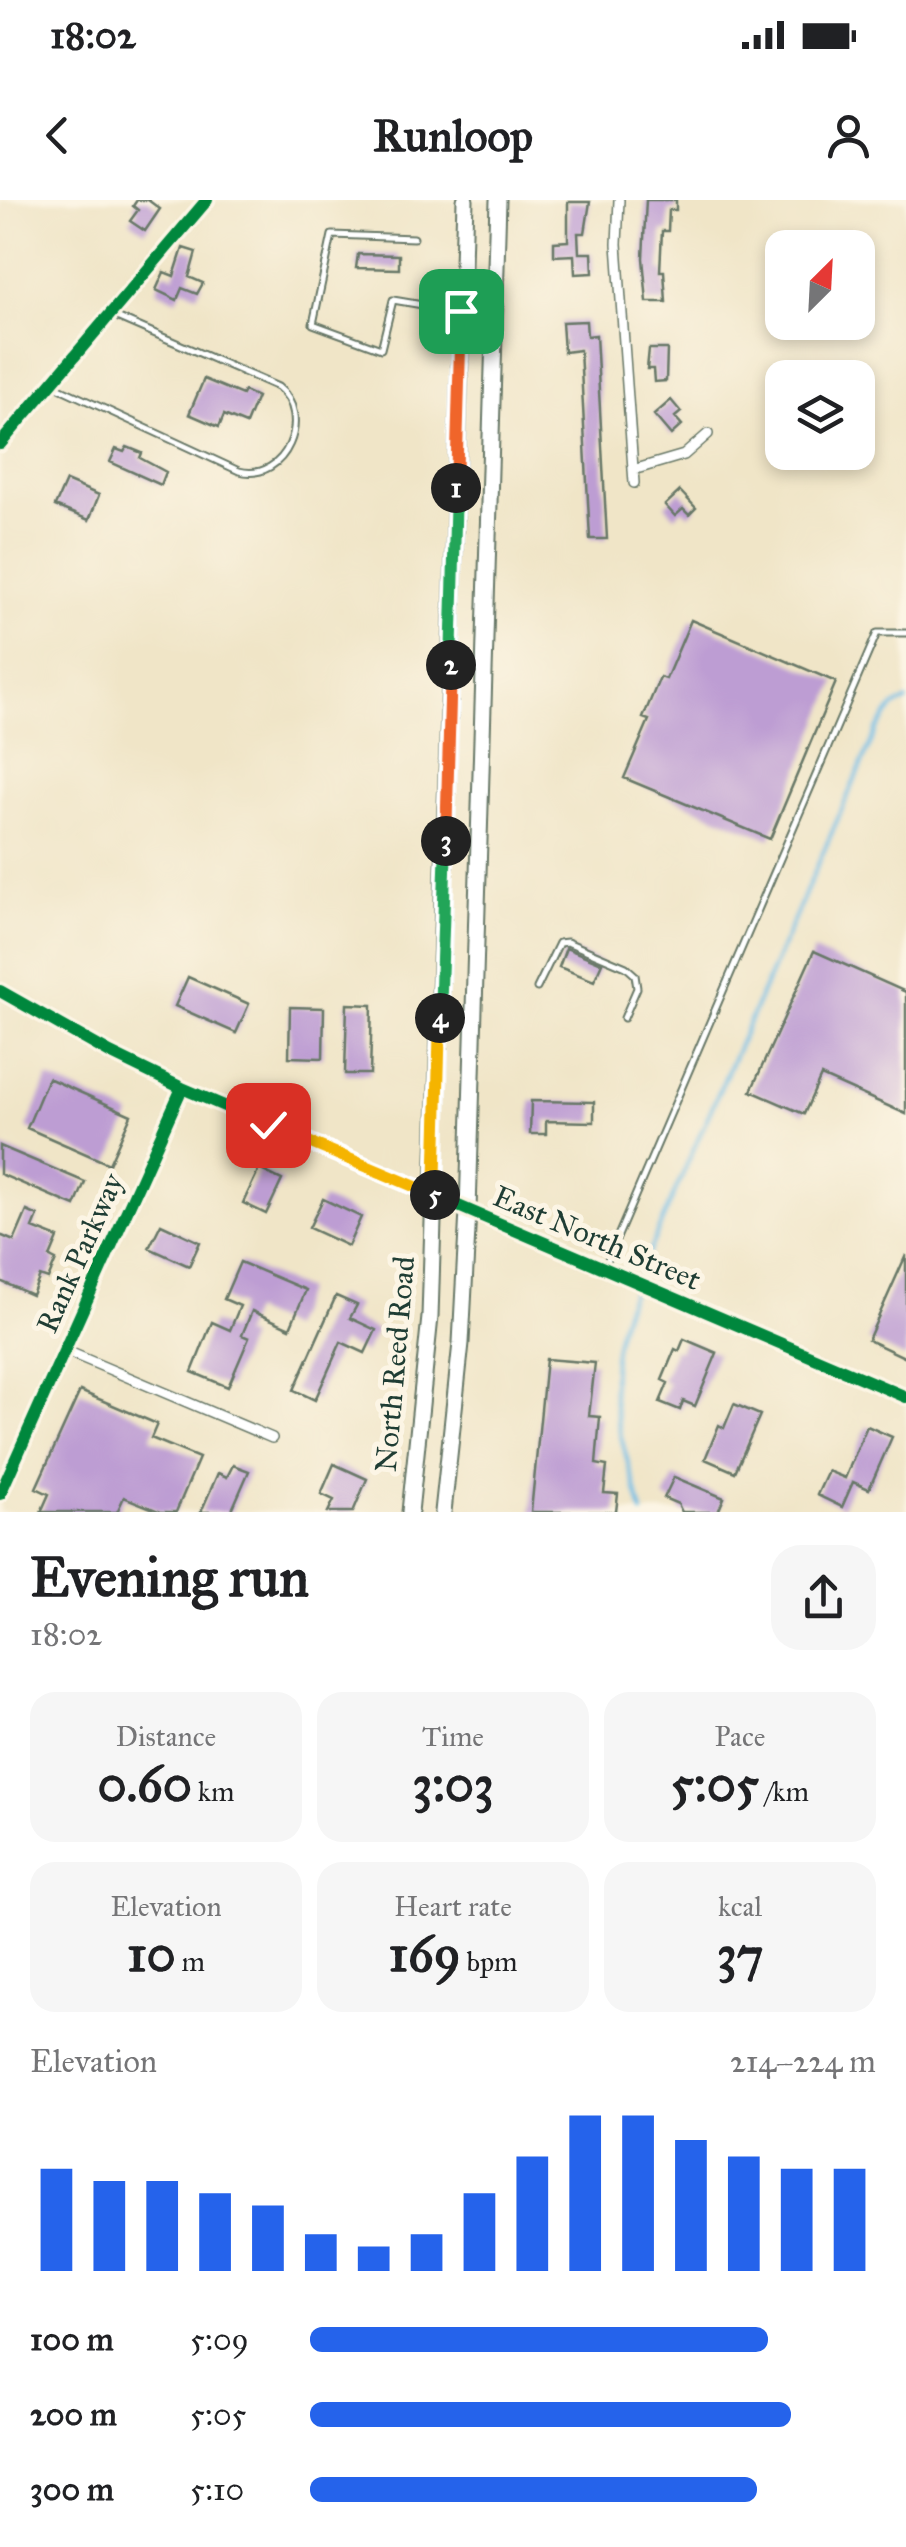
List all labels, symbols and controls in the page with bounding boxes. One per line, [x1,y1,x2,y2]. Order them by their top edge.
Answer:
text: 18:02 [50,12,136,58]
icon: back [30,108,85,163]
text: Runloop [373,108,533,163]
icon: person [821,108,876,163]
north arrow [765,230,875,340]
map controls [765,230,875,470]
pin [419,269,504,354]
icon: arrive [434,284,489,339]
button: layers [765,360,875,470]
pin: 1 [431,463,481,513]
text: 1 [450,470,462,505]
pin: 2 [426,640,476,690]
text: 2 [444,647,458,682]
pin: 3 [421,816,471,866]
text: 3 [440,823,452,858]
pin: 4 [415,993,465,1043]
text: 4 [432,1000,448,1035]
pin [226,1083,311,1168]
icon: check [241,1098,296,1153]
street label: Rank Parkway [29,1167,132,1338]
pin: 5 [410,1170,460,1220]
text: 5 [428,1177,442,1212]
street label: East North Street [488,1178,706,1298]
street label: North Reed Road [368,1255,422,1473]
text: Evening run [30,1544,309,1611]
button: share [771,1545,876,1650]
text: 18:02 [30,1615,102,1654]
text: Distance [116,1719,216,1754]
text: Time [422,1719,484,1754]
text: Pace [715,1719,765,1754]
text: 0.60 [98,1754,192,1815]
text: 3:03 [412,1754,494,1815]
text: 5:05 [671,1754,759,1815]
text: km [192,1774,234,1809]
text: /km [759,1774,809,1809]
text: Elevation [110,1889,222,1924]
text: Heart rate [394,1889,512,1924]
text: kcal [718,1889,762,1924]
text: 10 [127,1924,176,1985]
text: 169 [388,1924,461,1985]
text: 37 [717,1924,763,1985]
text: m [176,1944,205,1979]
text: bpm [461,1944,518,1979]
text: Elevation [30,2042,157,2081]
text: 214–224 m [730,2042,876,2081]
text: 100 m [30,2320,114,2359]
text: 5:09 [190,2320,249,2359]
text: 200 m [30,2395,117,2434]
text: 5:05 [190,2395,246,2434]
text: 300 m [30,2470,114,2509]
text: 5:10 [190,2470,244,2509]

